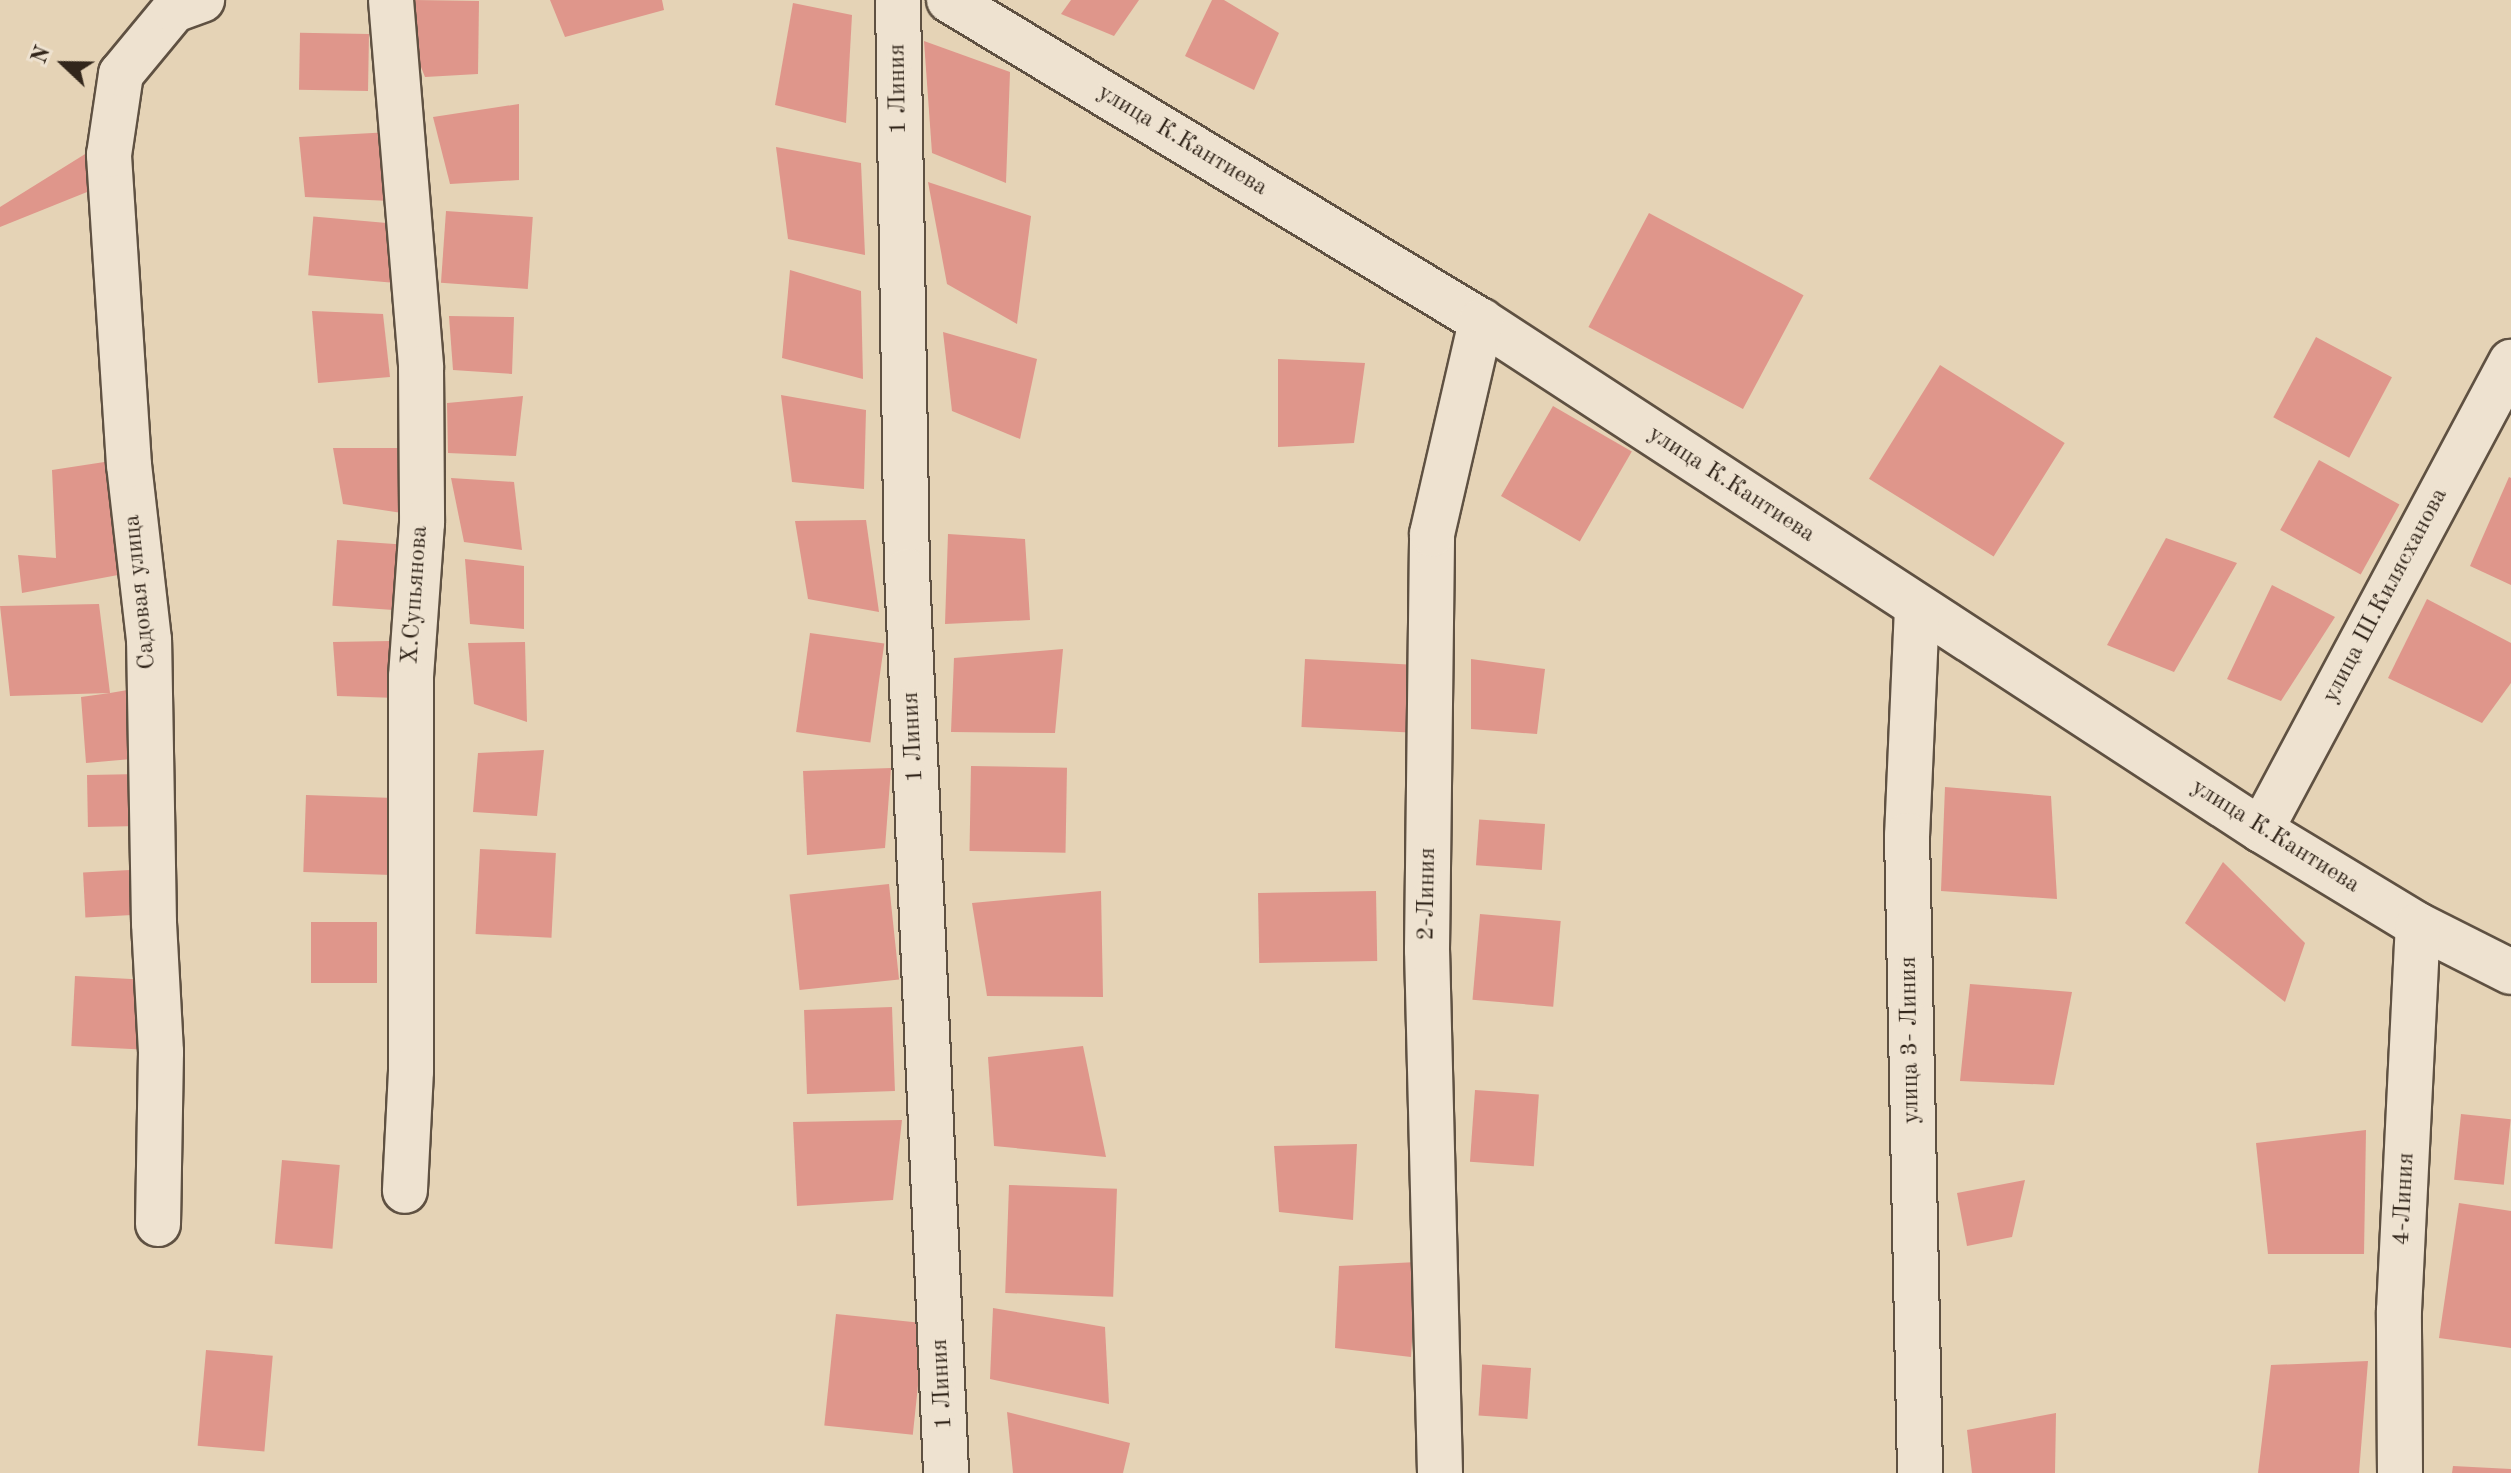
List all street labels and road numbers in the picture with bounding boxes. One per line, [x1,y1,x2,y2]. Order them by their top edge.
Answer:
street label: 1 Линия [884,43,914,135]
street label: улица К.Кантиева [1092,79,1272,203]
street label: улица К.Кантиева [1642,420,1820,550]
street label: улица Ш.Килясханова [2317,484,2455,708]
street label: Садовая улица [119,513,163,671]
street label: Х.Супьянова [397,525,435,665]
street label: 1 Линия [897,691,931,783]
street label: улица К.Кантиева [2185,774,2365,900]
street label: 2-Линия [1413,847,1443,941]
street label: улица 3- Линия [1895,956,1927,1124]
street label: 4-Линия [2388,1152,2422,1246]
street label: 1 Линия [926,1338,960,1430]

